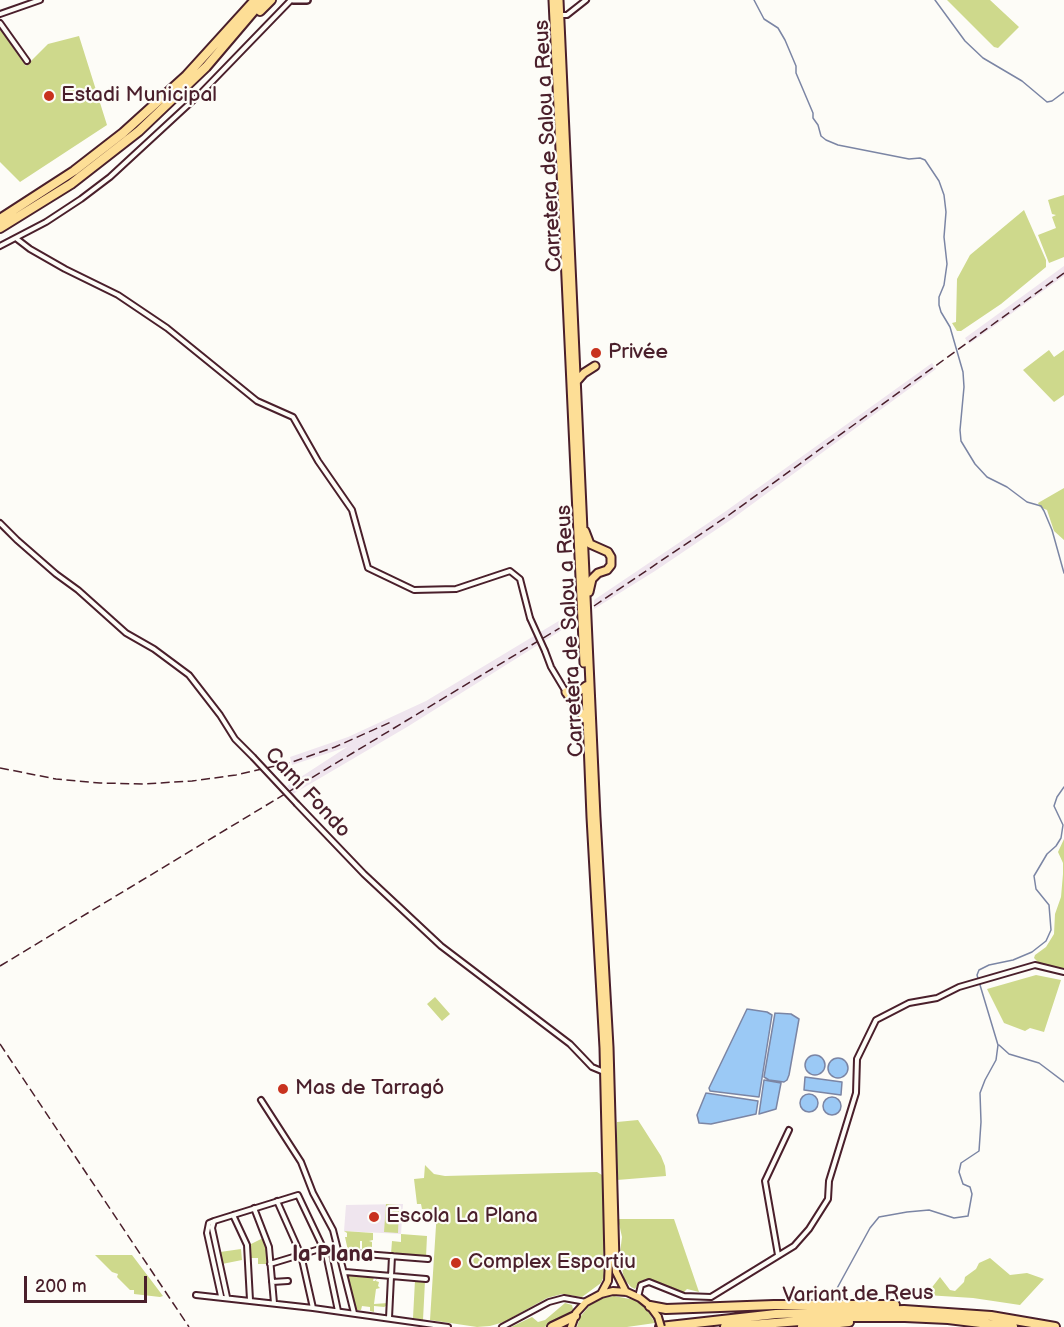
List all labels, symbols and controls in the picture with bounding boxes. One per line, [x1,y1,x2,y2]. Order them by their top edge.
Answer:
street label: Carretera de Salou a Reus [530,19,568,273]
place label: Estadi Municipal [61,83,217,109]
marker: Estadi Municipal [42,89,56,103]
place label: Privée [608,340,668,366]
marker: Privée [589,346,603,360]
street label: Carretera de Salou a Reus [552,504,590,758]
street label: Camí Fondo [259,743,355,843]
place label: Mas de Tarragó [295,1076,444,1102]
marker: Mas de Tarragó [276,1082,290,1096]
place label: Escola La Plana [386,1204,538,1230]
marker: Escola La Plana [367,1210,381,1224]
district label: la Plana [293,1242,373,1268]
place label: Complex Esportiu [468,1250,636,1276]
marker: Complex Esportiu [449,1256,463,1270]
scale bar [27,1264,150,1302]
text: 200 m [35,1276,87,1297]
street label: Variant de Reus [782,1281,934,1309]

